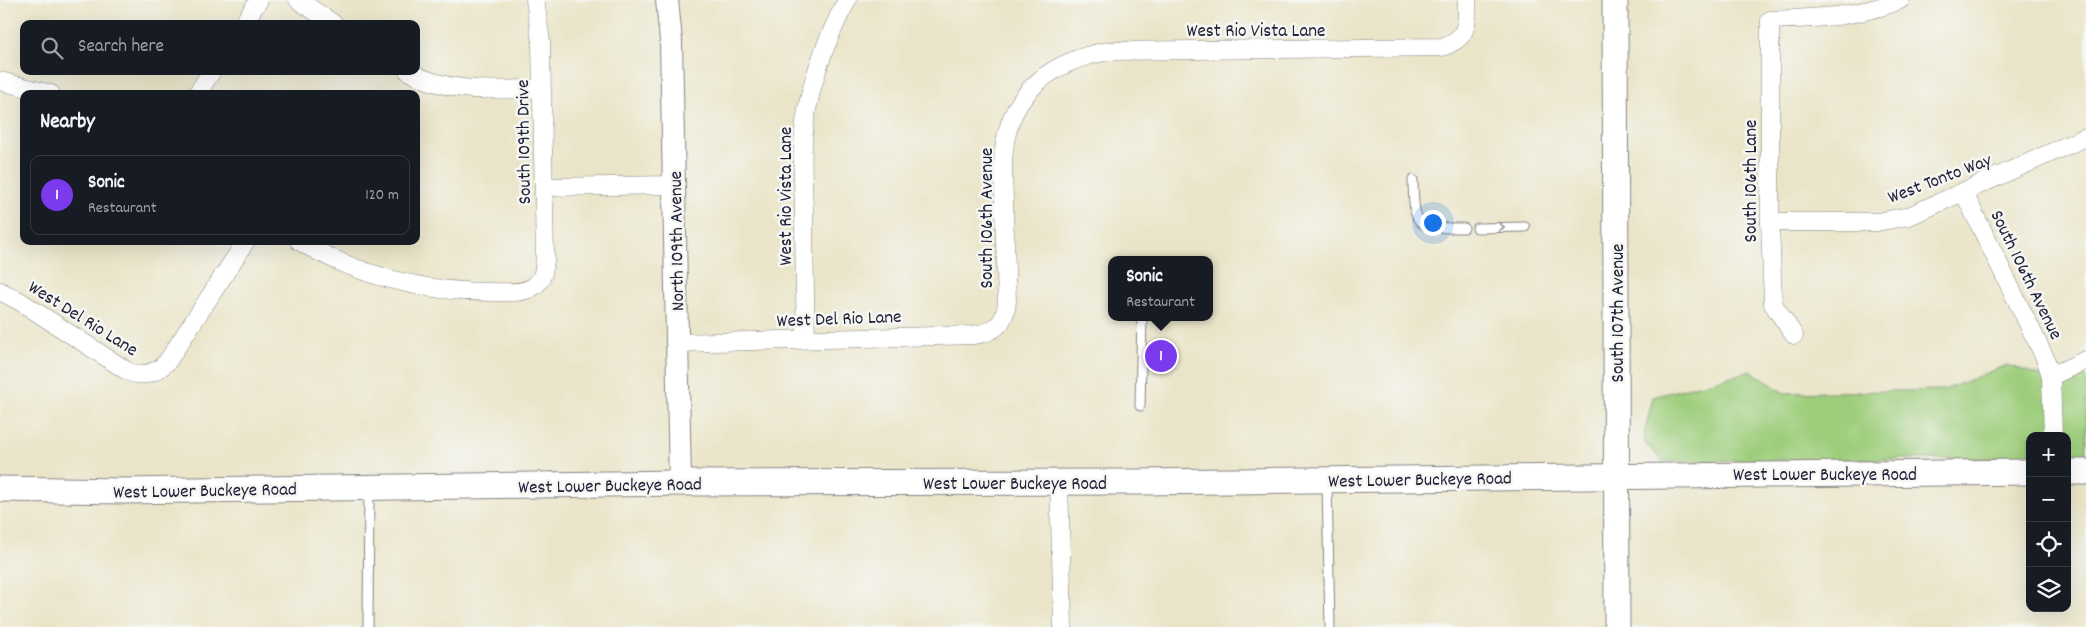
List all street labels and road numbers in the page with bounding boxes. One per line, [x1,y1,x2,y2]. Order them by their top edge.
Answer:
street label: West Rio Vista Lane [1187,19,1325,46]
street label: South 109th Drive [511,79,540,205]
street label: South 106th Lane [1739,120,1766,242]
street label: West Rio Vista Lane [774,127,801,265]
street label: South 106th Avenue [975,148,1002,288]
street label: West Tonto Way [1884,148,1996,212]
street label: North 109th Avenue [664,171,693,311]
street label: South 106th Avenue [1982,206,2068,345]
street label: South 107th Avenue [1606,244,1633,382]
street label: West Del Rio Lane [22,275,142,365]
street label: West Del Rio Lane [776,305,902,336]
street label: West Lower Buckeye Road [1733,463,1917,490]
street label: West Lower Buckeye Road [1328,466,1512,497]
street label: West Lower Buckeye Road [518,472,702,503]
street label: West Lower Buckeye Road [923,472,1107,499]
street label: West Lower Buckeye Road [113,477,297,508]

